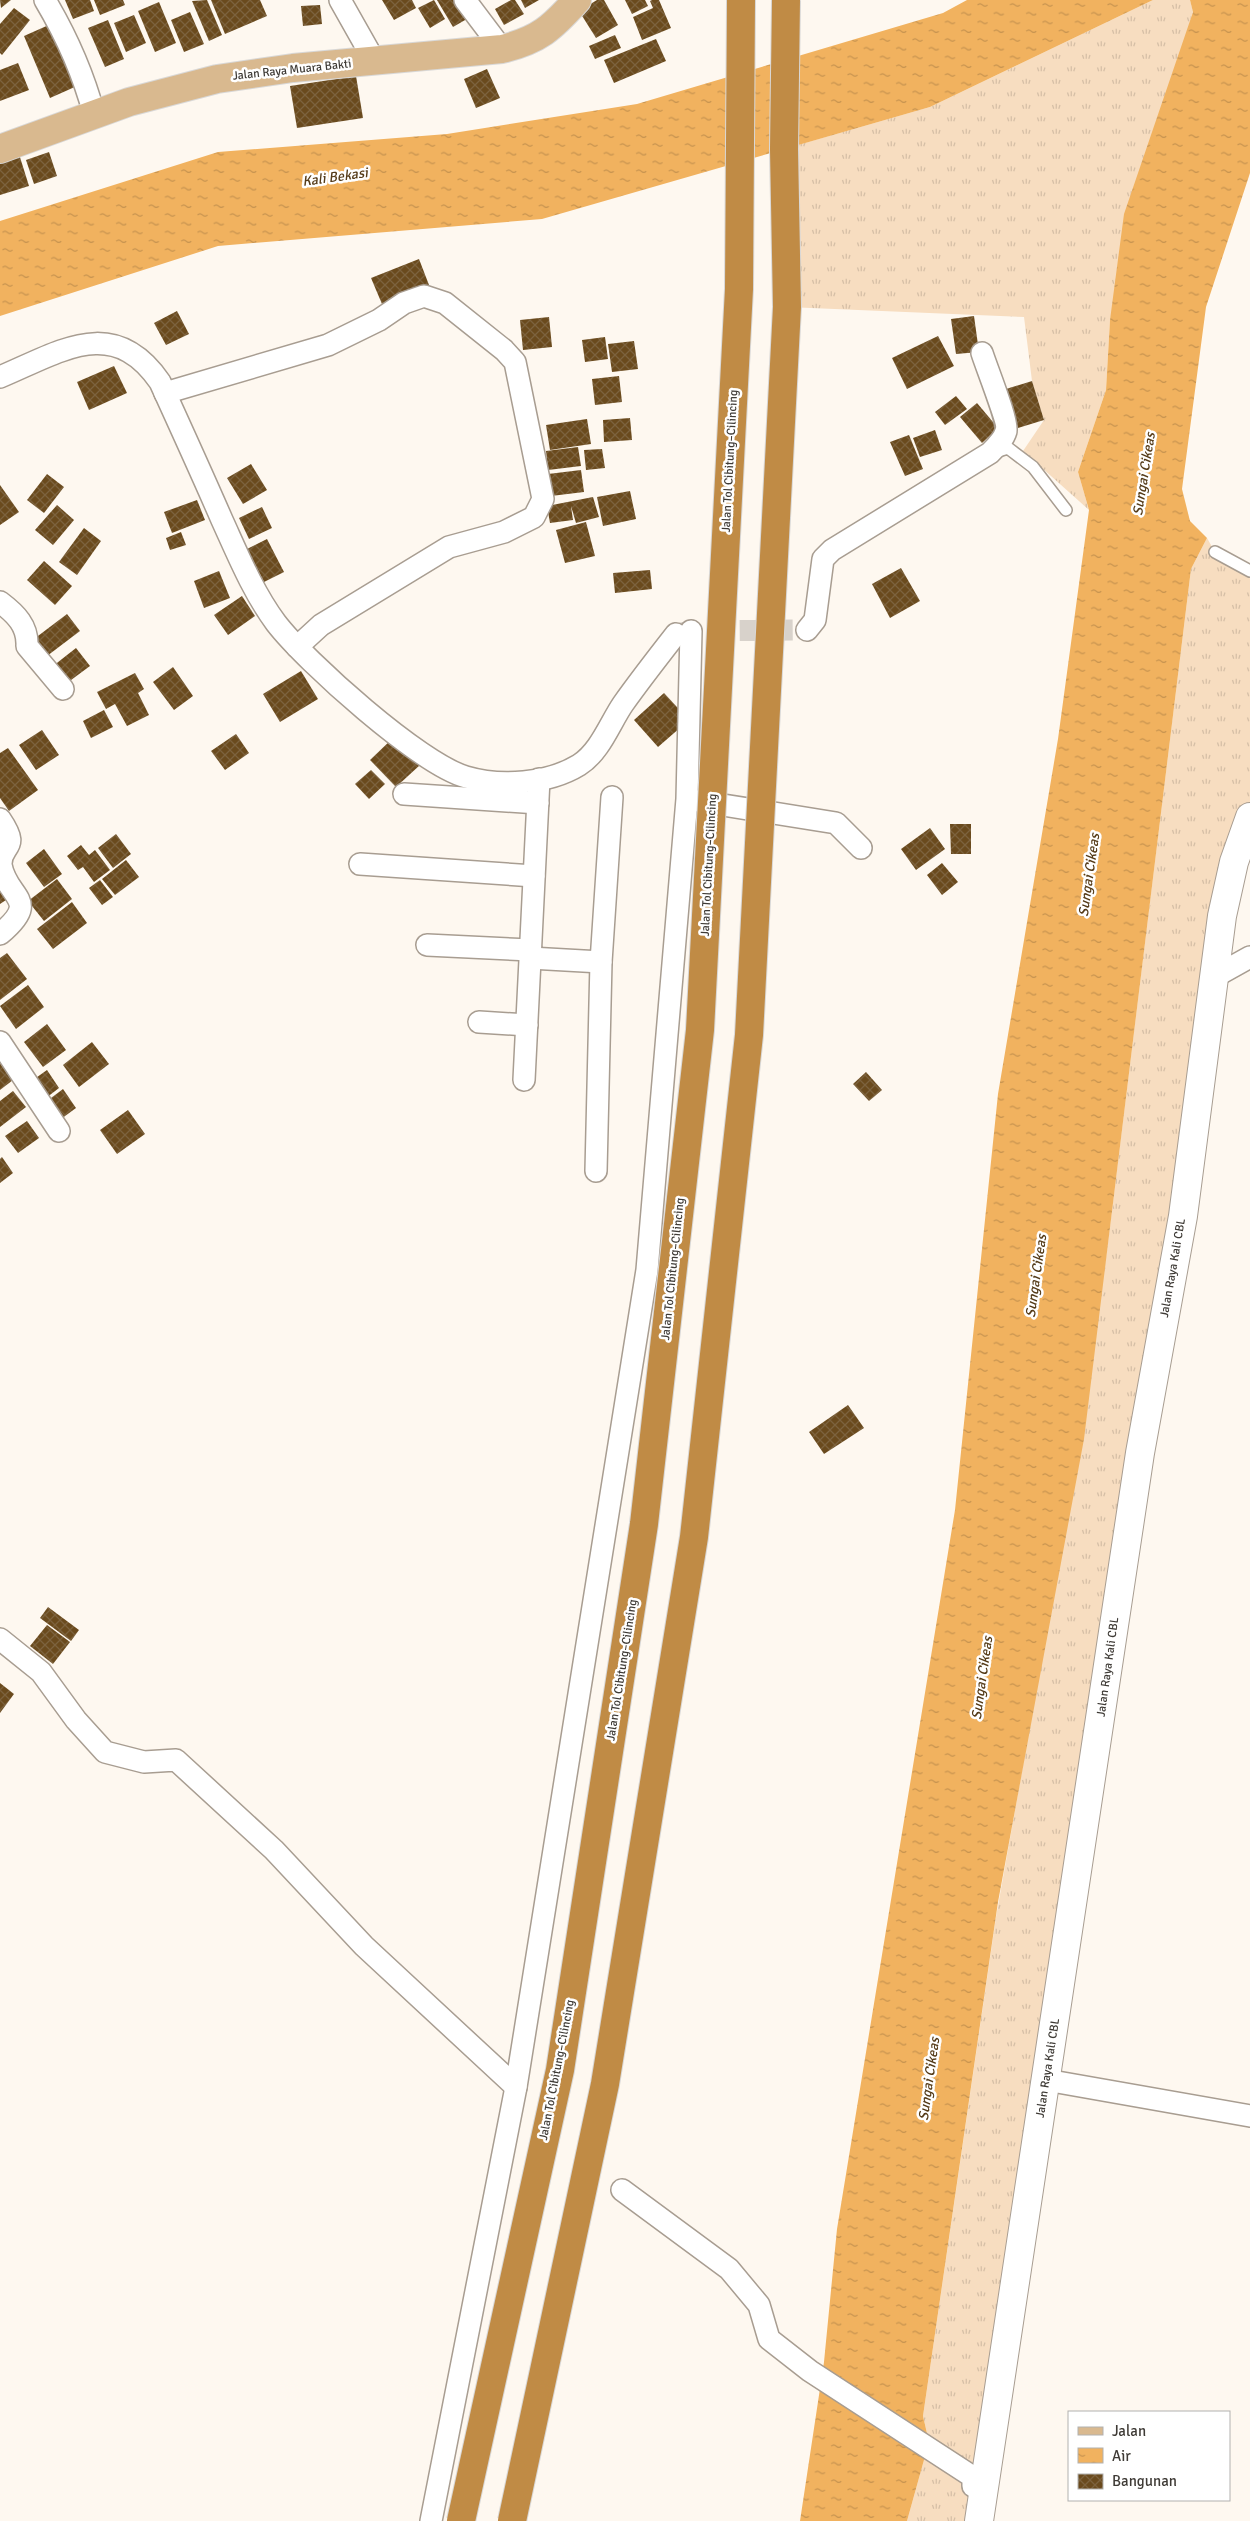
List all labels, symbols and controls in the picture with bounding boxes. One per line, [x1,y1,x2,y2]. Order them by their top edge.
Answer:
street label: Jalan Raya Muara Bakti [232,56,352,84]
water label: Kali Bekasi [301,164,370,190]
street label: Jalan Tol Cibitung–Cilincing [719,389,741,533]
water label: Sungai Cikeas [1129,429,1159,517]
street label: Jalan Tol Cibitung–Cilincing [698,793,720,937]
water label: Sungai Cikeas [1075,831,1104,918]
street label: Jalan Tol Cibitung–Cilincing [658,1197,688,1341]
street label: Jalan Raya Kali CBL [1157,1217,1189,1319]
water label: Sungai Cikeas [1022,1232,1051,1319]
street label: Jalan Tol Cibitung–Cilincing [603,1598,641,1742]
street label: Jalan Raya Kali CBL [1094,1616,1122,1718]
water label: Sungai Cikeas [968,1634,997,1721]
street label: Jalan Tol Cibitung–Cilincing [536,1998,578,2142]
street label: Jalan Raya Kali CBL [1033,2017,1063,2119]
water label: Sungai Cikeas [915,2035,944,2122]
legend [1068,2411,1230,2501]
text: Jalan [1112,2422,1146,2440]
text: Air [1112,2447,1131,2465]
text: Bangunan [1112,2472,1177,2490]

